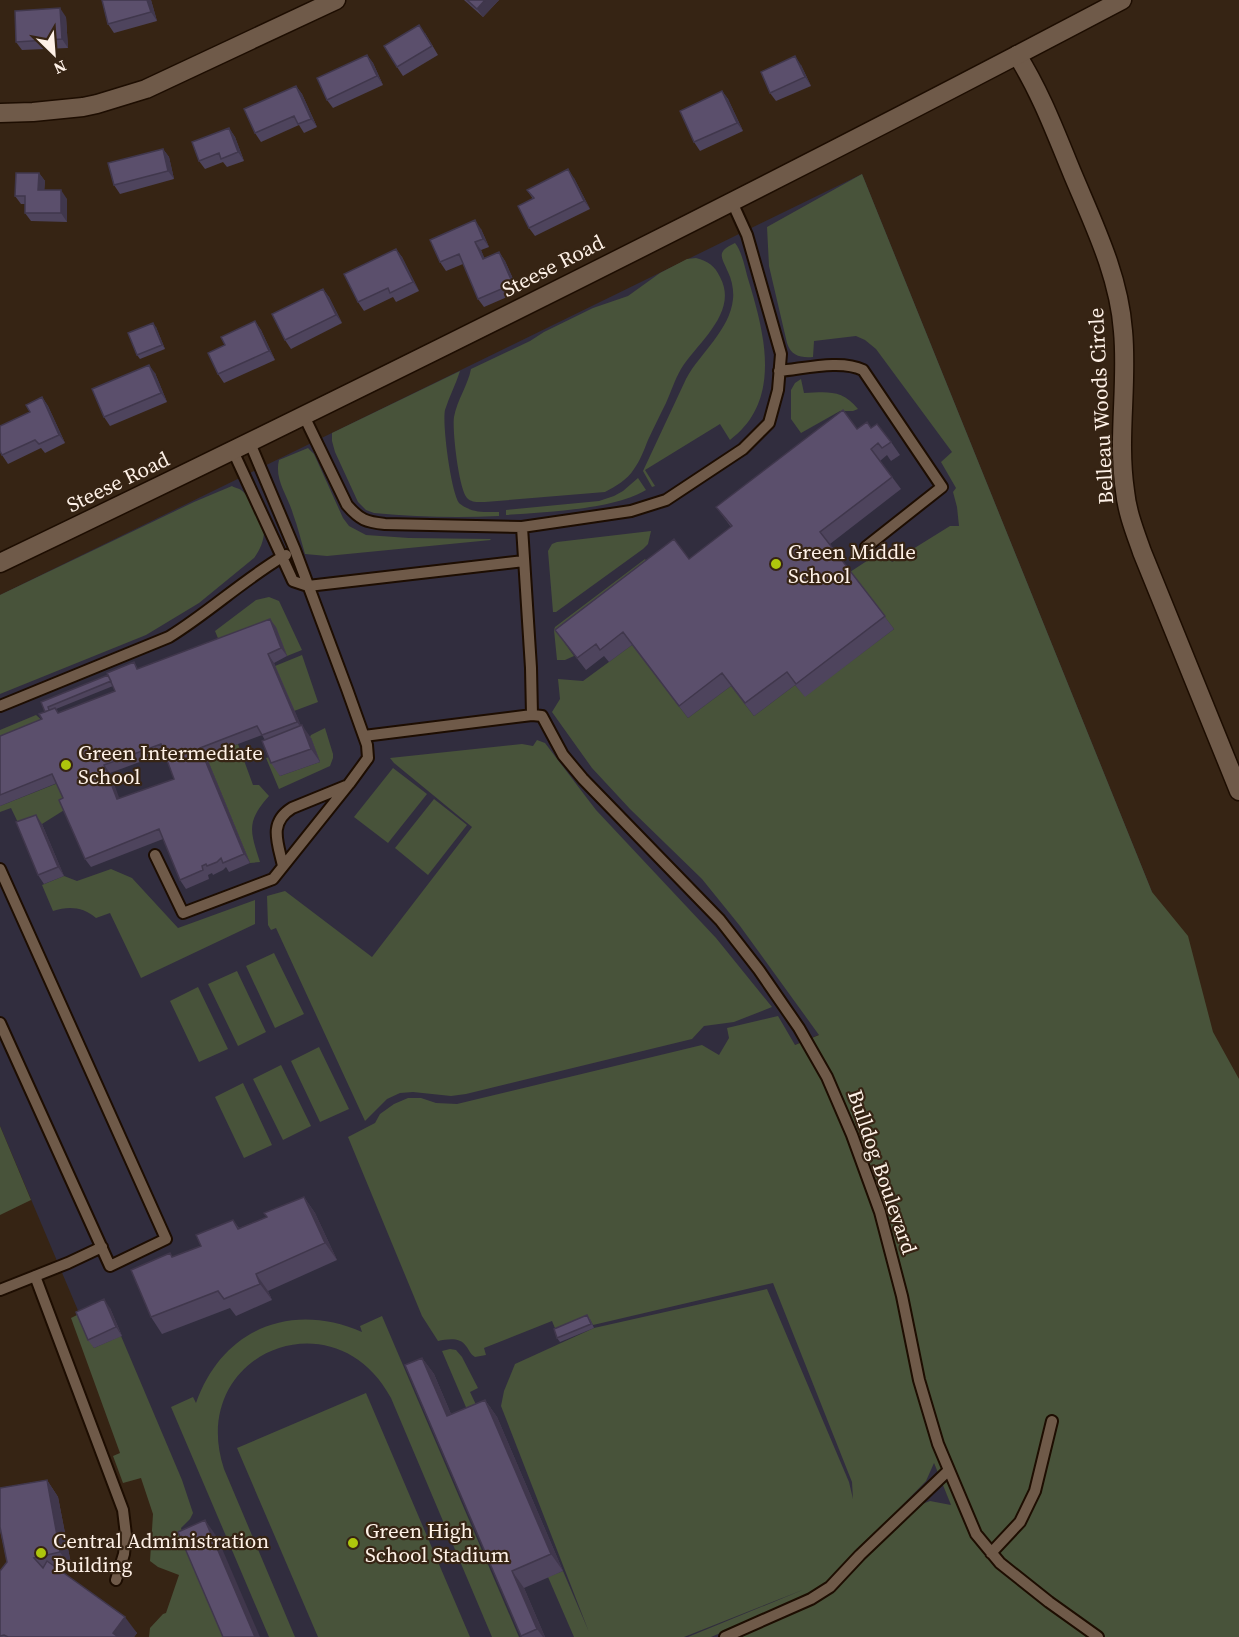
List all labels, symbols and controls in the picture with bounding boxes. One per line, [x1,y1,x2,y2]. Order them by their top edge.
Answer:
north arrow [24,24,84,84]
text: N [50,55,70,80]
street label: Steese Road [497,227,609,304]
street label: Belleau Woods Circle [1081,307,1120,505]
street label: Steese Road [61,444,174,519]
place label: Green Middle School [788,537,916,590]
marker: Green Middle School [769,557,783,571]
place label: Green Intermediate School [78,738,263,791]
marker: Green Intermediate School [59,758,73,772]
street label: Bulldog Boulevard [841,1086,924,1258]
place label: Green High School Stadium [365,1516,510,1569]
place label: Central Administration Building [53,1526,269,1579]
marker: Green High School Stadium [346,1536,360,1550]
marker: Central Administration Building [34,1546,48,1560]

